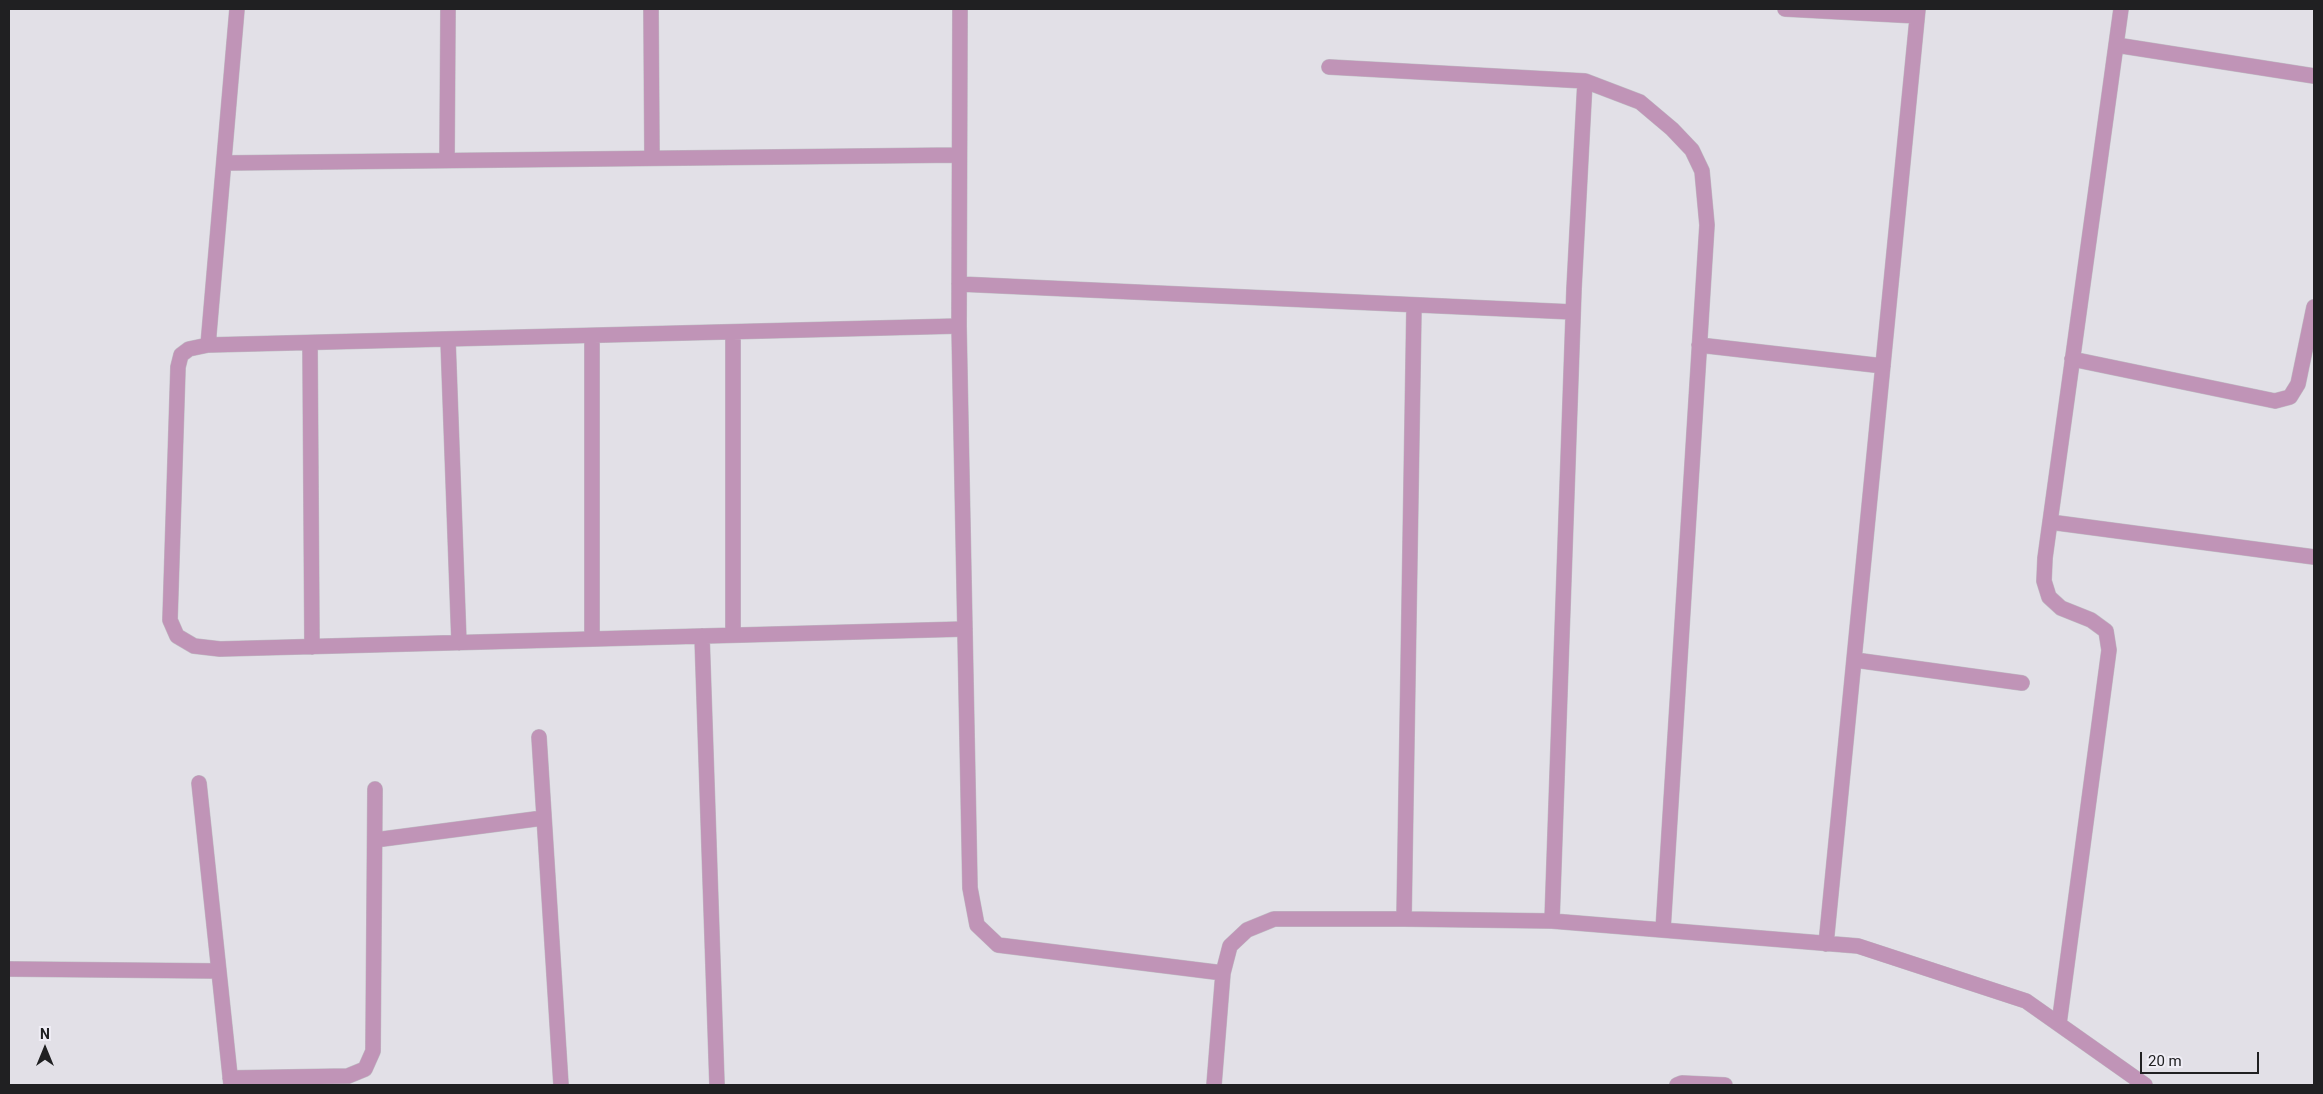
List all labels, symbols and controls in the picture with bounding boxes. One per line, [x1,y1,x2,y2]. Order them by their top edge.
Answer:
north arrow [20,1024,70,1074]
text: N [40,1026,50,1042]
scale bar [2143,1042,2262,1074]
text: 20 m [2148,1052,2182,1070]

